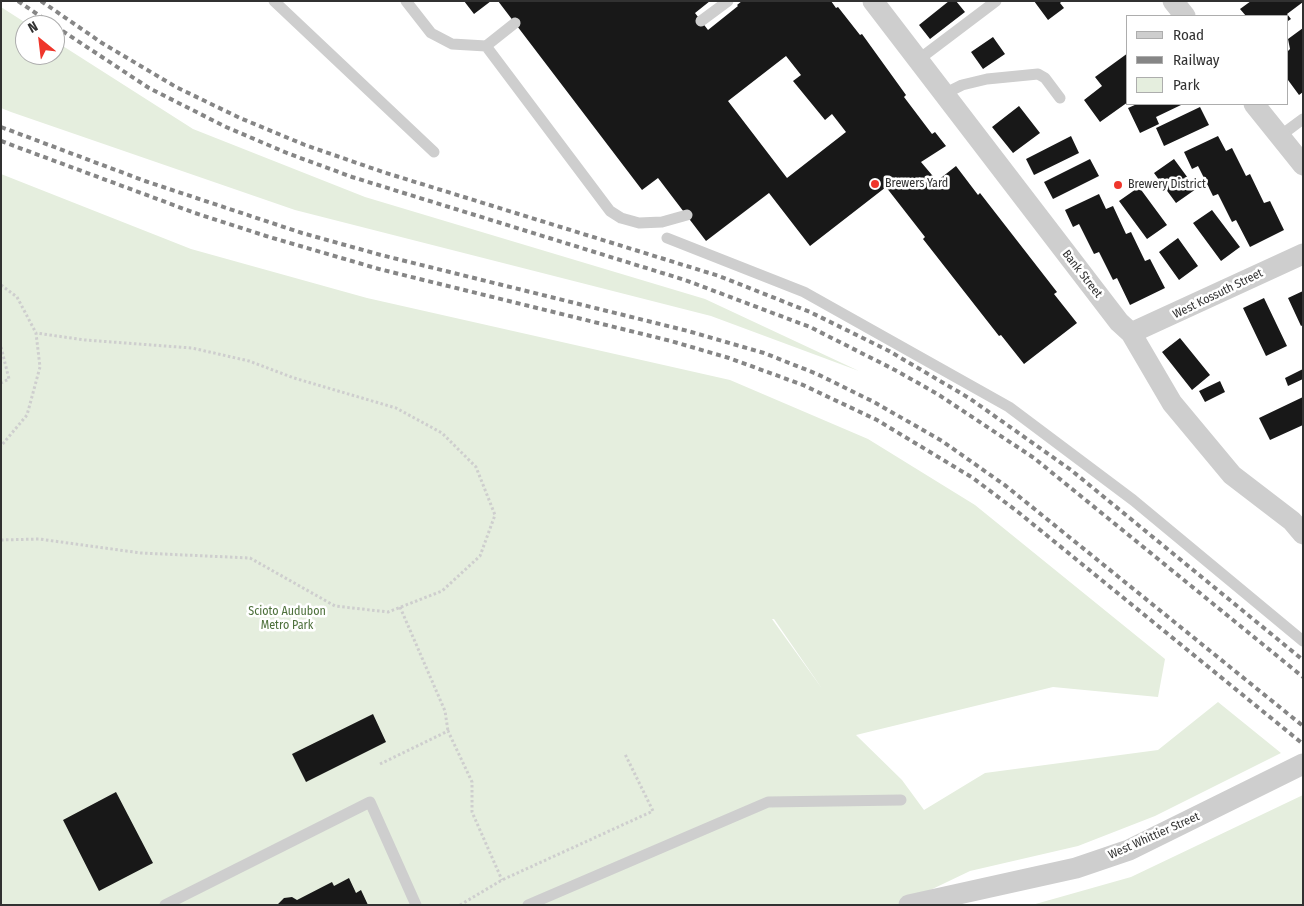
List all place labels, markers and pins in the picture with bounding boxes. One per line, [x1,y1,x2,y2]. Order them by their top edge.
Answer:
place label: Brewers Yard [885,177,948,191]
marker: Brewers Yard [869,178,881,190]
place label: Brewery District [1128,178,1206,192]
marker: Brewery District [1112,179,1124,191]

